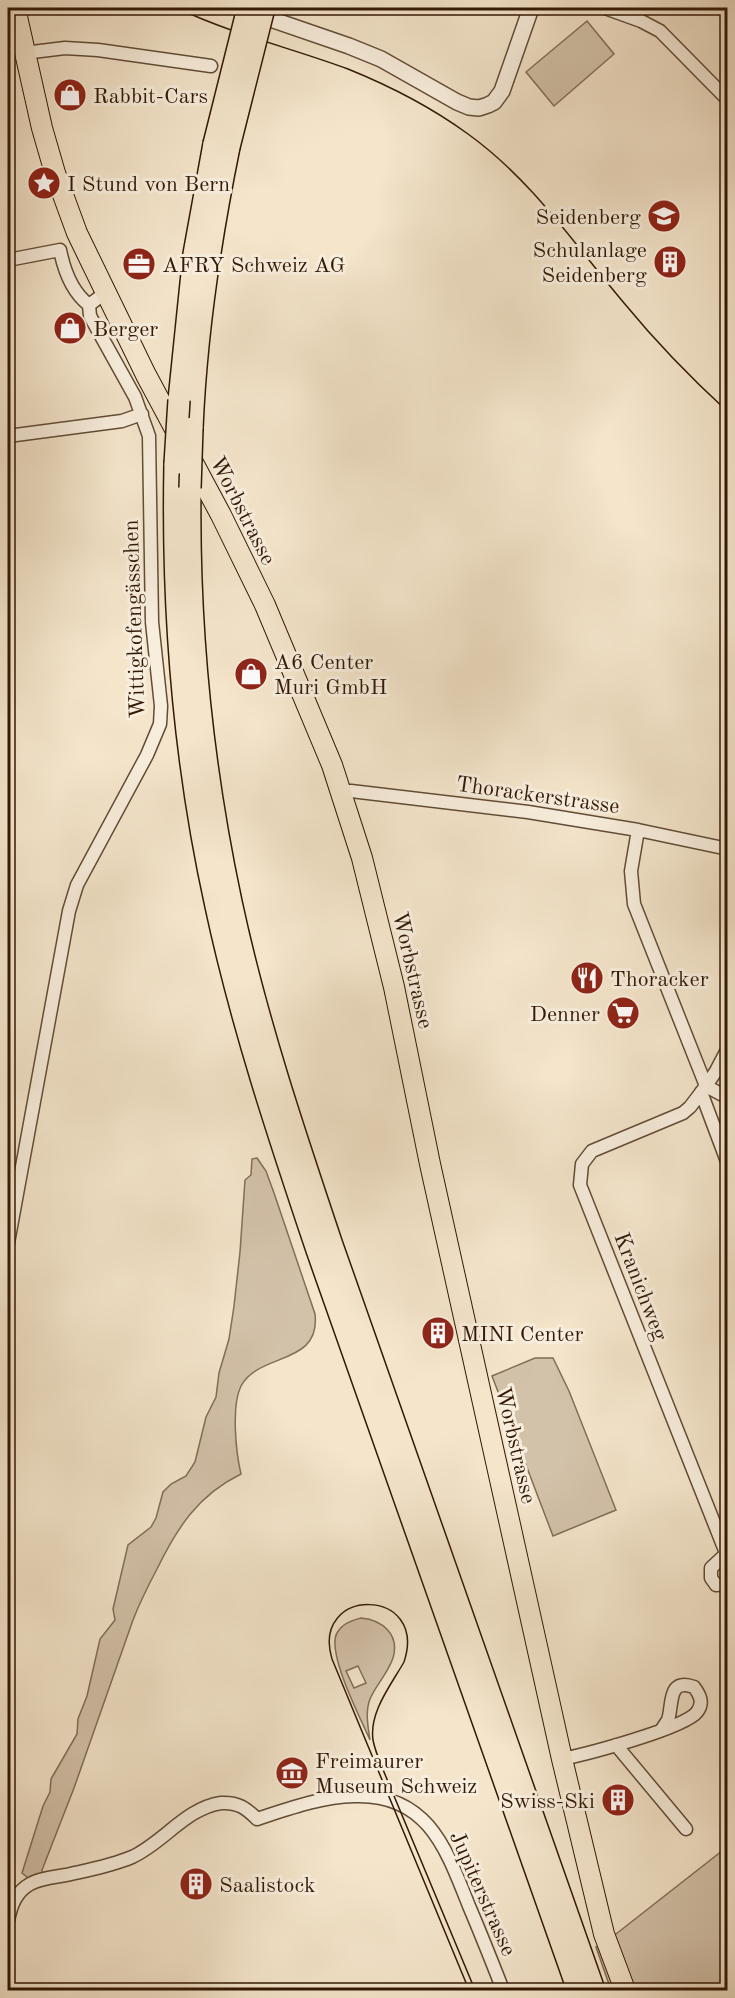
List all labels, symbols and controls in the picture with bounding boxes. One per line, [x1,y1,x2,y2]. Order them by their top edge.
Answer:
shop icon: Rabbit-Cars [52,77,88,113]
place label: Rabbit-Cars [93,86,208,108]
place icon: I Stund von Bern [26,165,62,201]
place label: I Stund von Bern [67,174,230,196]
school or university icon: Seidenberg [646,198,682,234]
place label: Seidenberg [536,207,641,229]
place label: Schulanlage Seidenberg [533,240,647,287]
building icon: Schulanlage Seidenberg [652,244,688,280]
office icon: AFRY Schweiz AG [121,246,157,282]
place label: AFRY Schweiz AG [162,255,346,277]
shop icon: Berger [52,310,88,346]
place label: Berger [93,319,158,341]
street label: Worbstrasse [205,453,279,569]
street label: Wittigkofengässchen [121,519,149,719]
place label: A6 Center Muri GmbH [274,652,387,699]
shop icon: A6 Center Muri GmbH [233,656,269,692]
street label: Thorackerstrasse [454,774,621,818]
street label: Worbstrasse [388,910,436,1031]
restaurant icon: Thoracker [569,960,605,996]
place label: Thoracker [610,969,709,991]
supermarket icon: Denner [605,995,641,1031]
place label: Denner [530,1004,600,1026]
street label: Kranichweg [609,1230,671,1344]
building icon: MINI Center [420,1315,456,1351]
place label: MINI Center [461,1324,583,1346]
street label: Worbstrasse [491,1385,539,1506]
place label: Freimaurer Museum Schweiz [315,1751,477,1798]
museum icon: Freimaurer Museum Schweiz [274,1755,310,1791]
building icon: Swiss-Ski [600,1782,636,1818]
place label: Swiss-Ski [500,1791,595,1813]
street label: Jupiterstrasse [445,1828,520,1960]
building icon: Saalistock [178,1866,214,1902]
place label: Saalistock [219,1875,315,1897]

